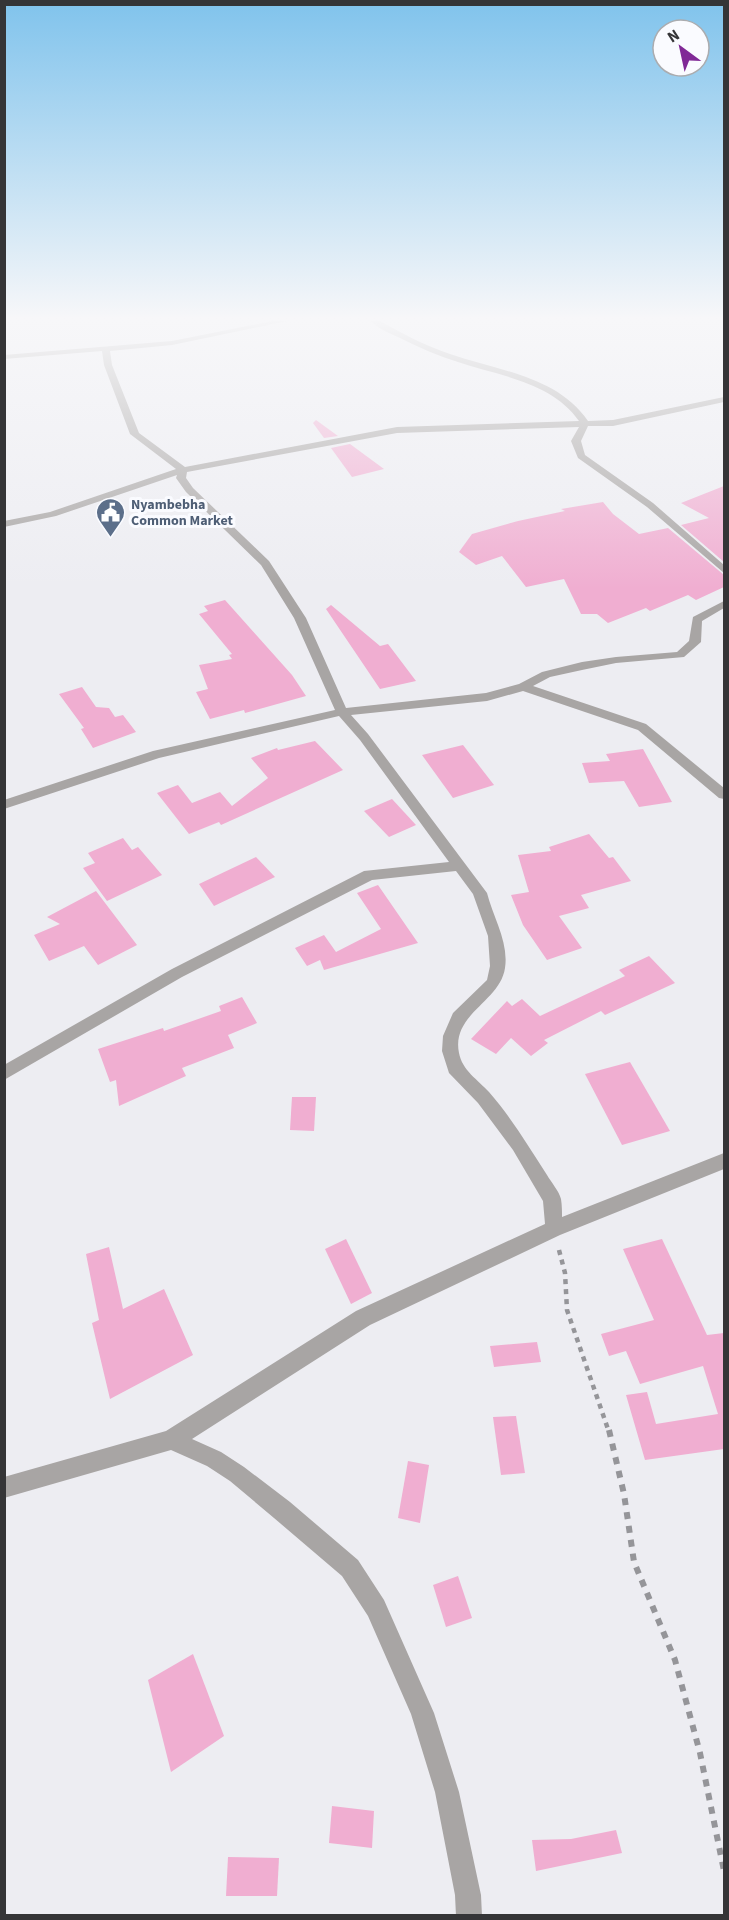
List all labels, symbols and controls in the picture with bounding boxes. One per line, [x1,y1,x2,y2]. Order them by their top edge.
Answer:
north arrow [651,18,711,78]
text: N [663,24,684,48]
place label: Nyambebha Common Market [131,495,233,531]
public building icon: Nyambebha Common Market [94,496,126,538]

